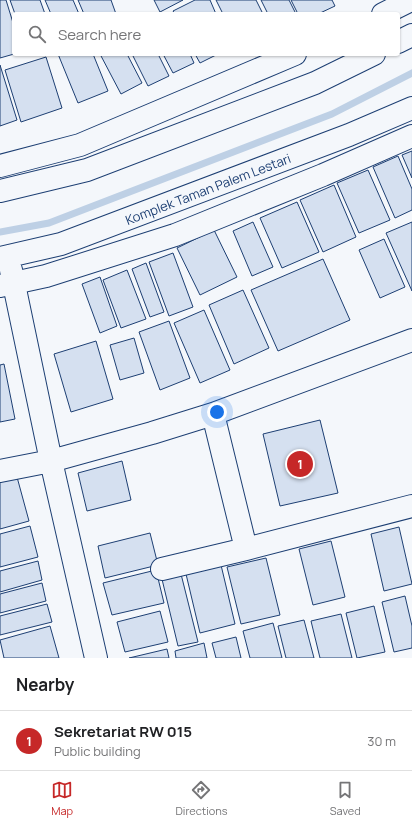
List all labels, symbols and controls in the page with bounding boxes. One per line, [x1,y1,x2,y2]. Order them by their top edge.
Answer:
search box [12,12,400,56]
icon: search [26,23,48,45]
text: Search here [58,24,141,45]
street label: Komplek Taman Palem Lestari [123,149,293,229]
your location [207,402,227,422]
pin: 1 [287,449,313,479]
text: Nearby [16,673,74,696]
text: Sekretariat RW 015 [54,721,192,742]
text: 1 [26,732,32,750]
text: 30 m [367,732,396,750]
text: Public building [54,742,141,760]
tab: Map [51,779,73,818]
tab: Directions [175,779,228,818]
tab: Saved [330,779,361,818]

